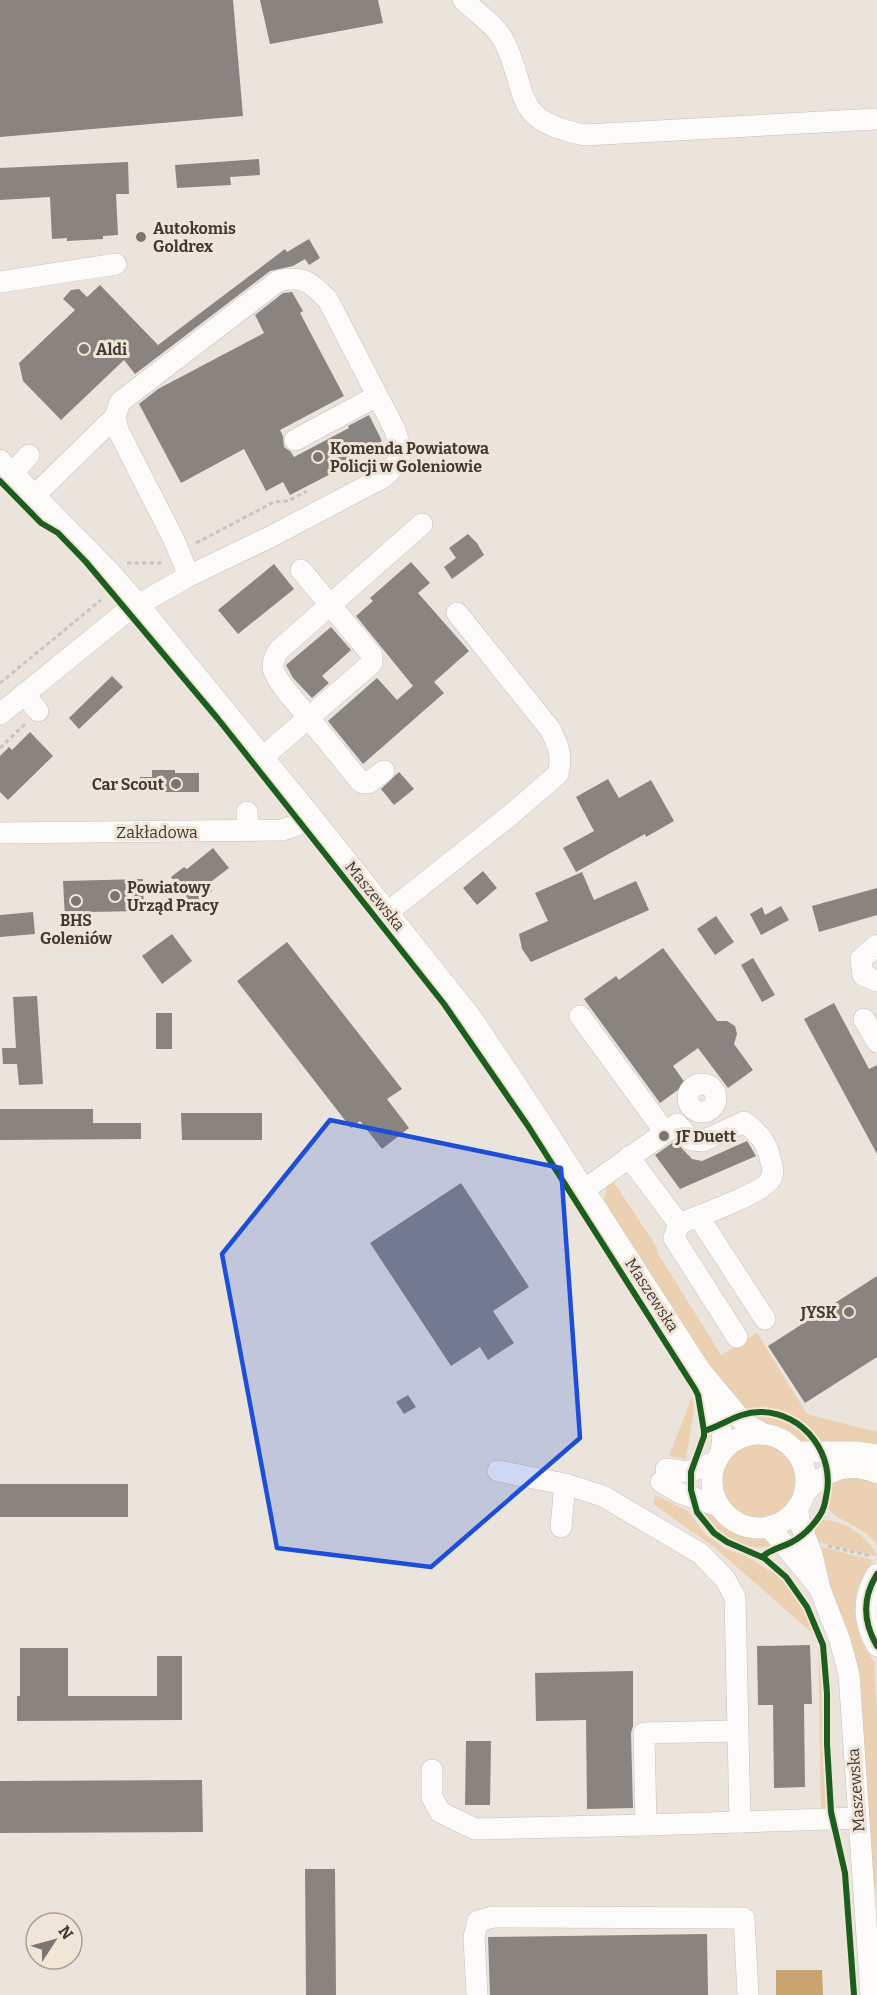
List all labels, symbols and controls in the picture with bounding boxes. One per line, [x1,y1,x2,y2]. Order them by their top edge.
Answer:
place label: Autokomis Goldrex [153,219,236,256]
marker: Autokomis Goldrex [134,230,148,244]
place label: Aldi [96,340,127,359]
marker: Aldi [77,342,91,356]
place label: Komenda Powiatowa Policji w Goleniowie [330,439,489,476]
marker: Komenda Powiatowa Policji w Goleniowie [311,450,325,464]
place label: Car Scout [92,775,165,794]
marker: Car Scout [169,777,183,791]
street label: Zakładowa [116,823,198,842]
street label: Maszewska [341,857,409,935]
place label: Powiatowy Urząd Pracy [127,878,219,915]
marker: Powiatowy Urząd Pracy [108,889,122,903]
marker: BHS Goleniów [69,894,83,908]
place label: BHS Goleniów [40,911,113,948]
place label: JF Duett [675,1127,737,1146]
marker: JF Duett [657,1129,671,1143]
street label: Maszewska [621,1255,683,1336]
place label: JYSK [800,1303,838,1322]
marker: JYSK [842,1305,856,1319]
street label: Maszewska [844,1747,868,1833]
north arrow [24,1911,84,1971]
text: N [54,1922,77,1943]

